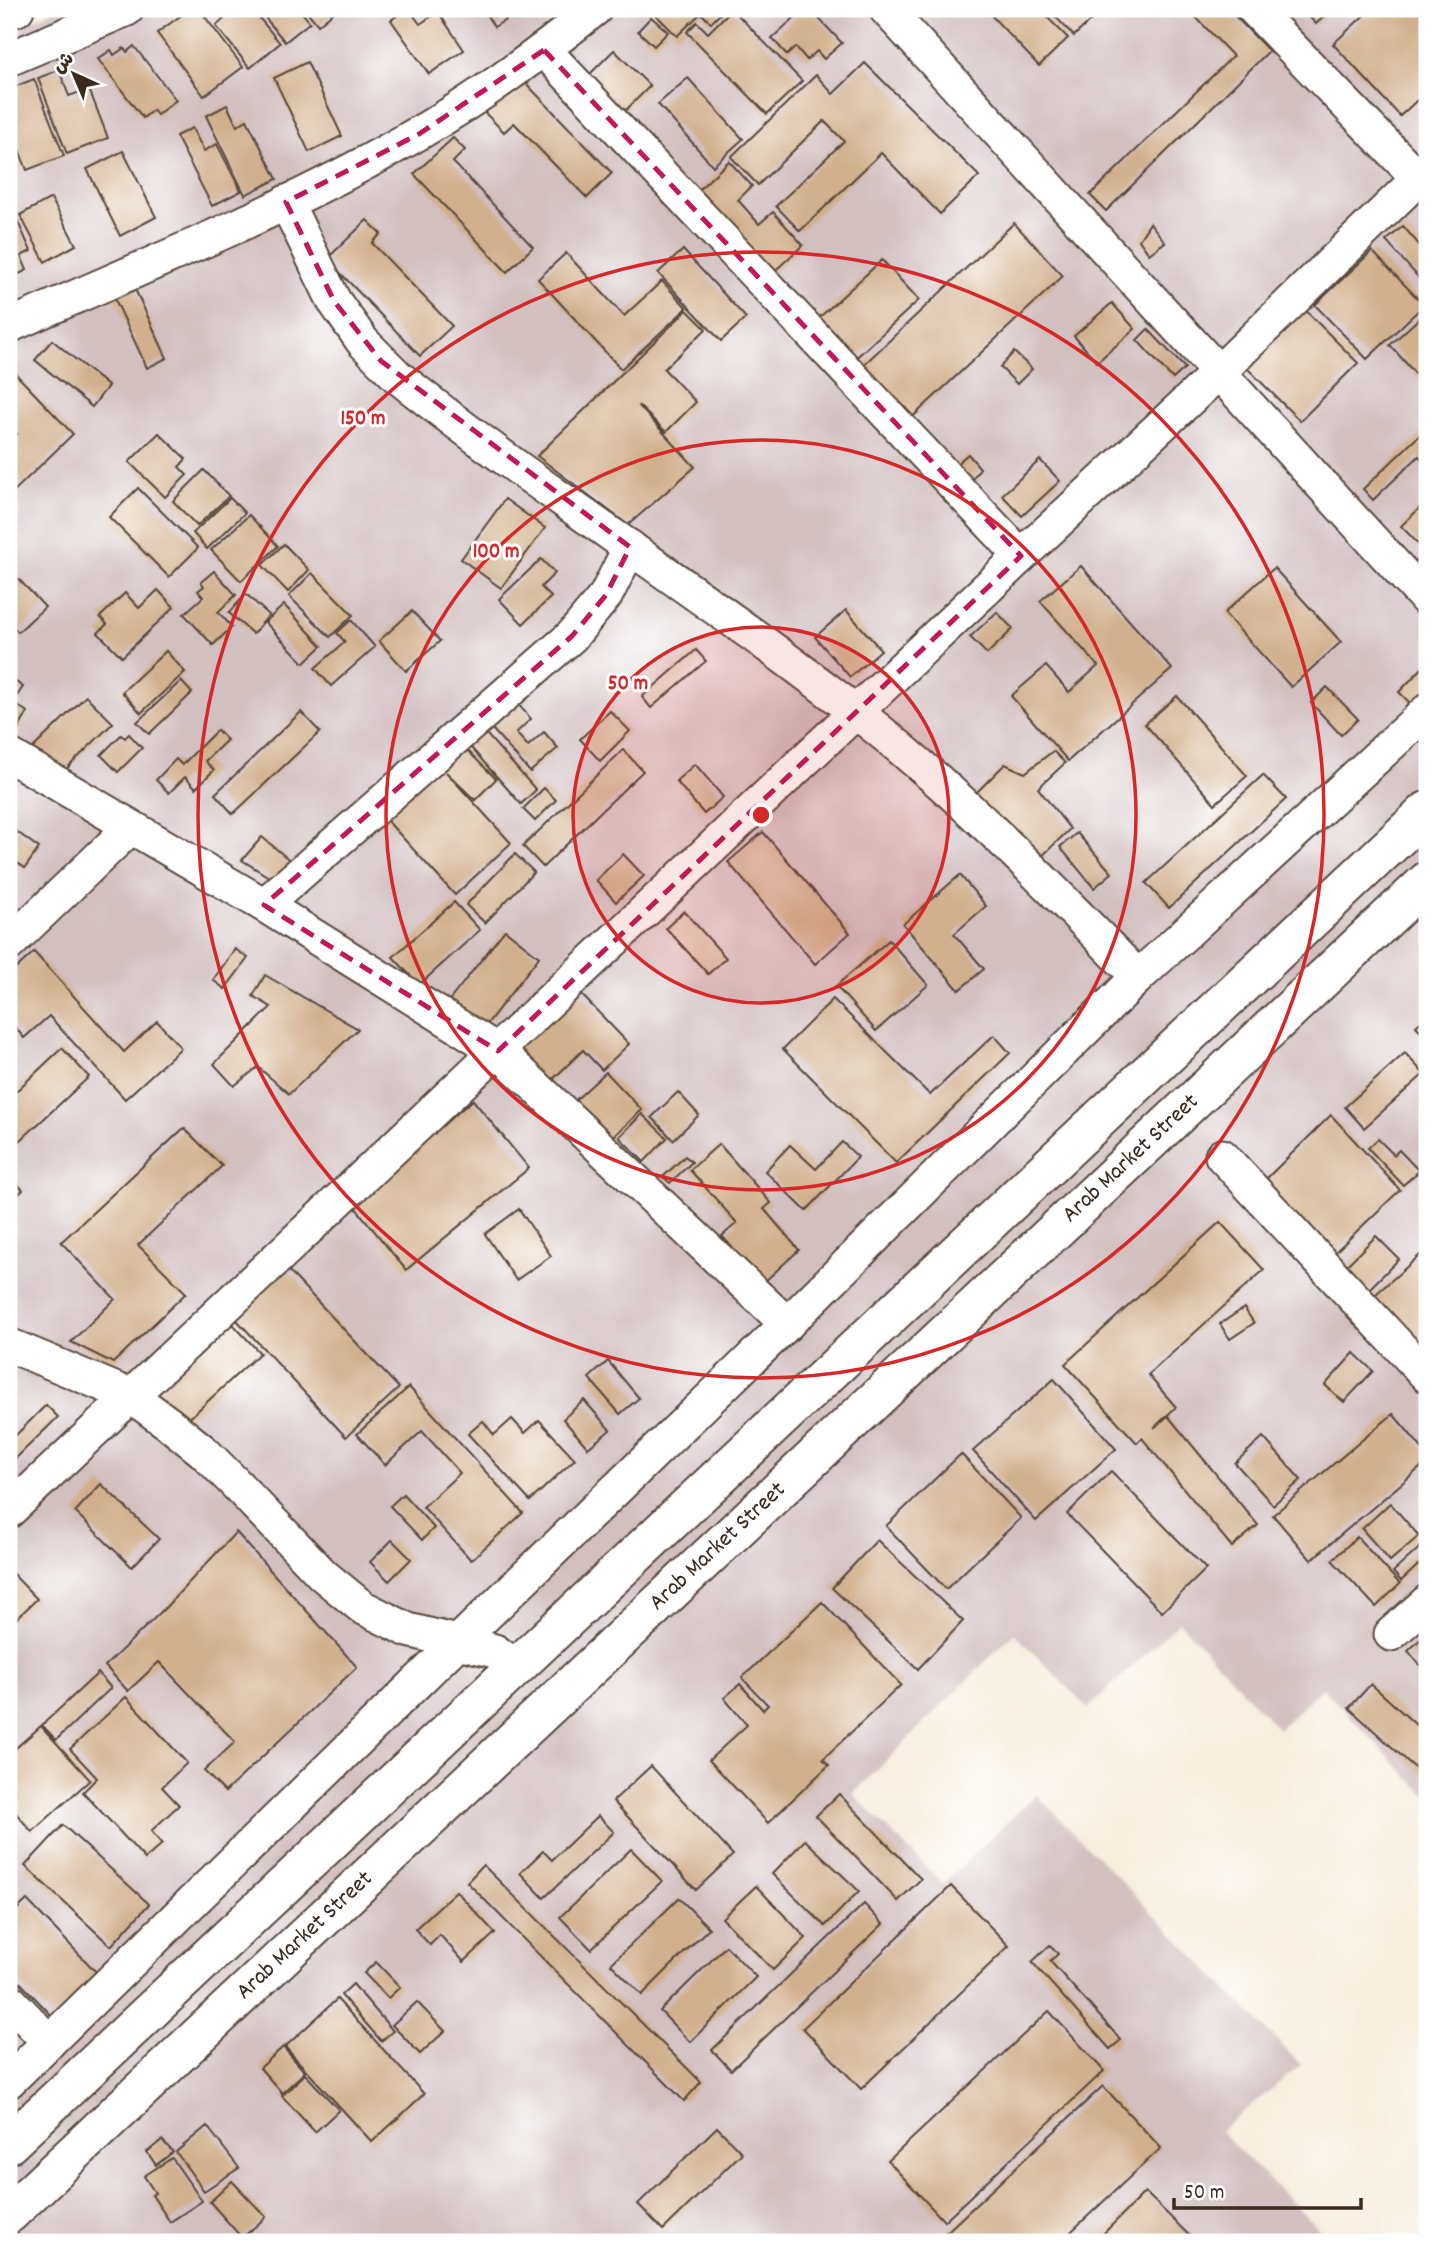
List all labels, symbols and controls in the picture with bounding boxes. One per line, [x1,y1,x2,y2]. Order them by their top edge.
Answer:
north arrow [38,38,108,108]
text: ش [48,47,82,81]
text: 150 m [340,405,386,435]
text: 100 m [473,538,519,568]
text: 50 m [608,670,648,700]
centre of rings [749,803,773,827]
street label: Arab Market Street [1055,1086,1207,1232]
street label: Arab Market Street [642,1474,794,1620]
street label: Arab Market Street [229,1863,381,2009]
scale bar [1174,2167,1361,2211]
text: 50 m [1184,2179,1224,2209]

